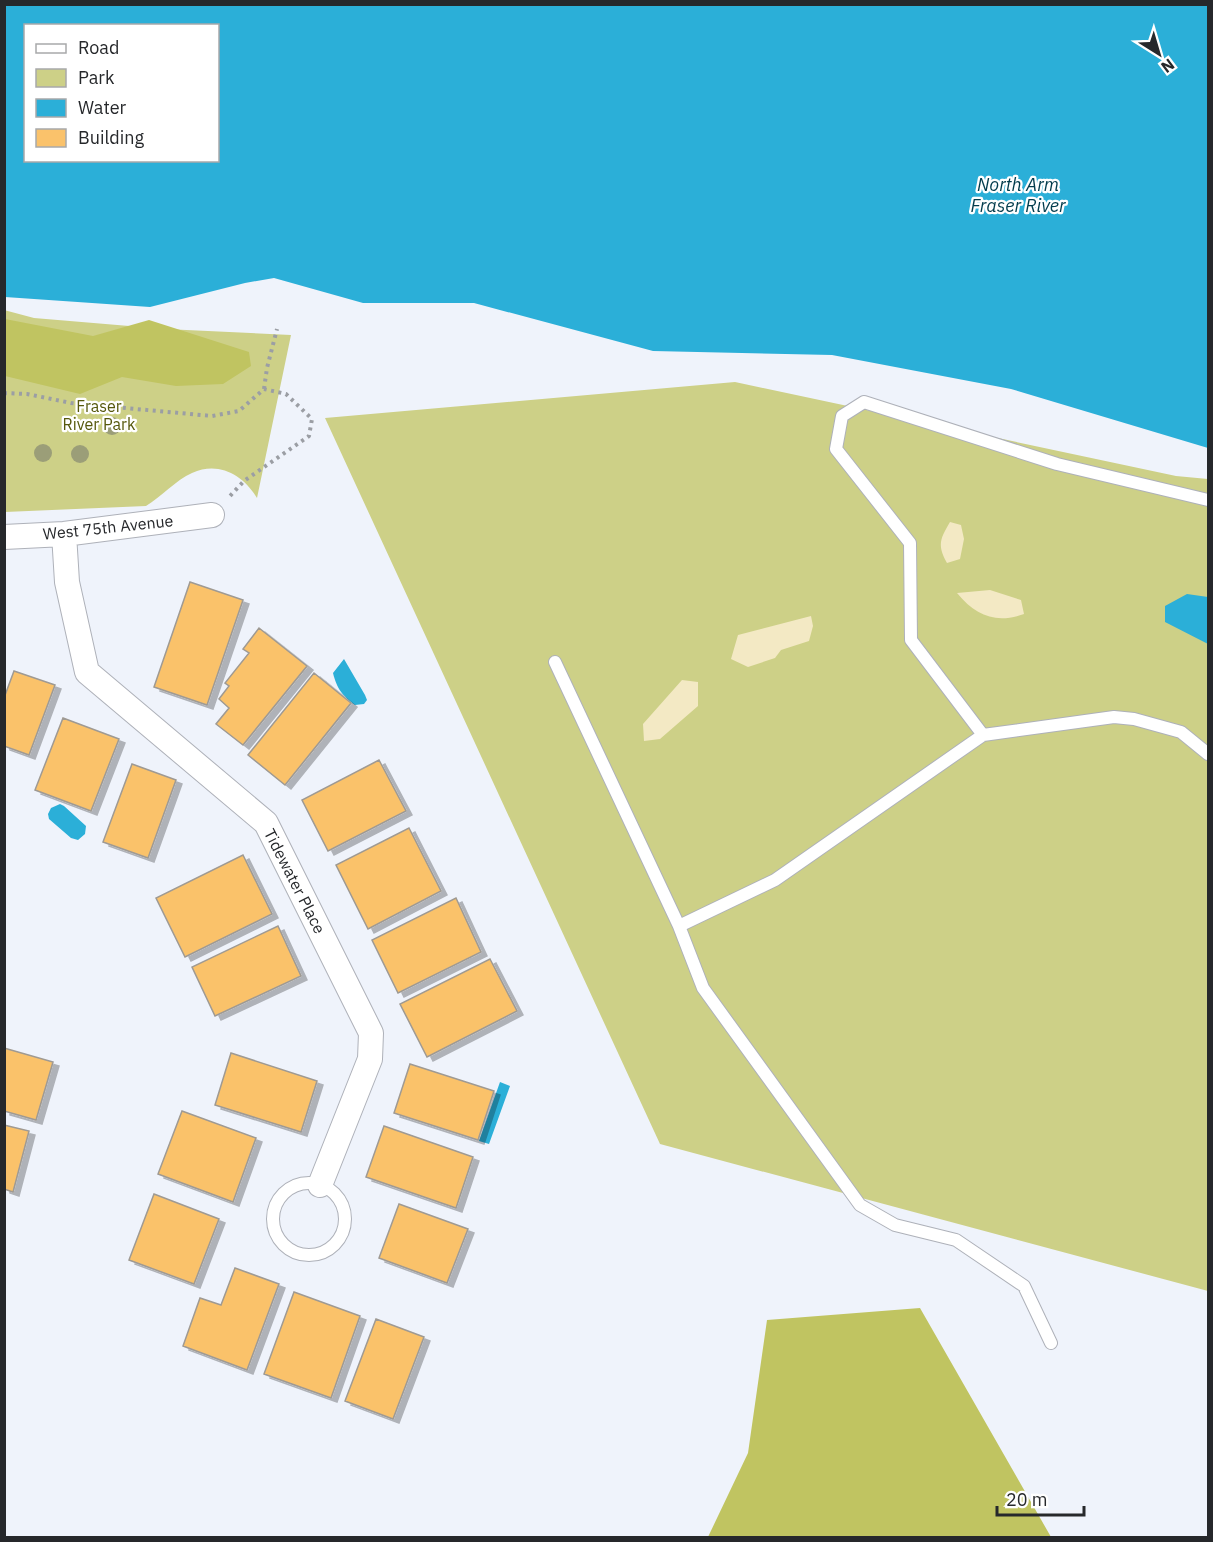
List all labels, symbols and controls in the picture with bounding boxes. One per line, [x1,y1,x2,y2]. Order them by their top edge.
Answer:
legend [24,24,219,162]
north arrow [1129,24,1189,84]
text: Road [78,36,119,59]
text: N [1157,55,1179,77]
text: Park [78,66,115,89]
text: Water [78,96,127,119]
text: Building [78,126,145,149]
water label: North Arm Fraser River [970,173,1066,217]
park label: Fraser River Park [63,396,136,434]
street label: West 75th Avenue [42,510,174,544]
street label: Tidewater Place [260,825,330,937]
scale bar [997,1479,1084,1517]
text: 20 m [1006,1488,1048,1511]

